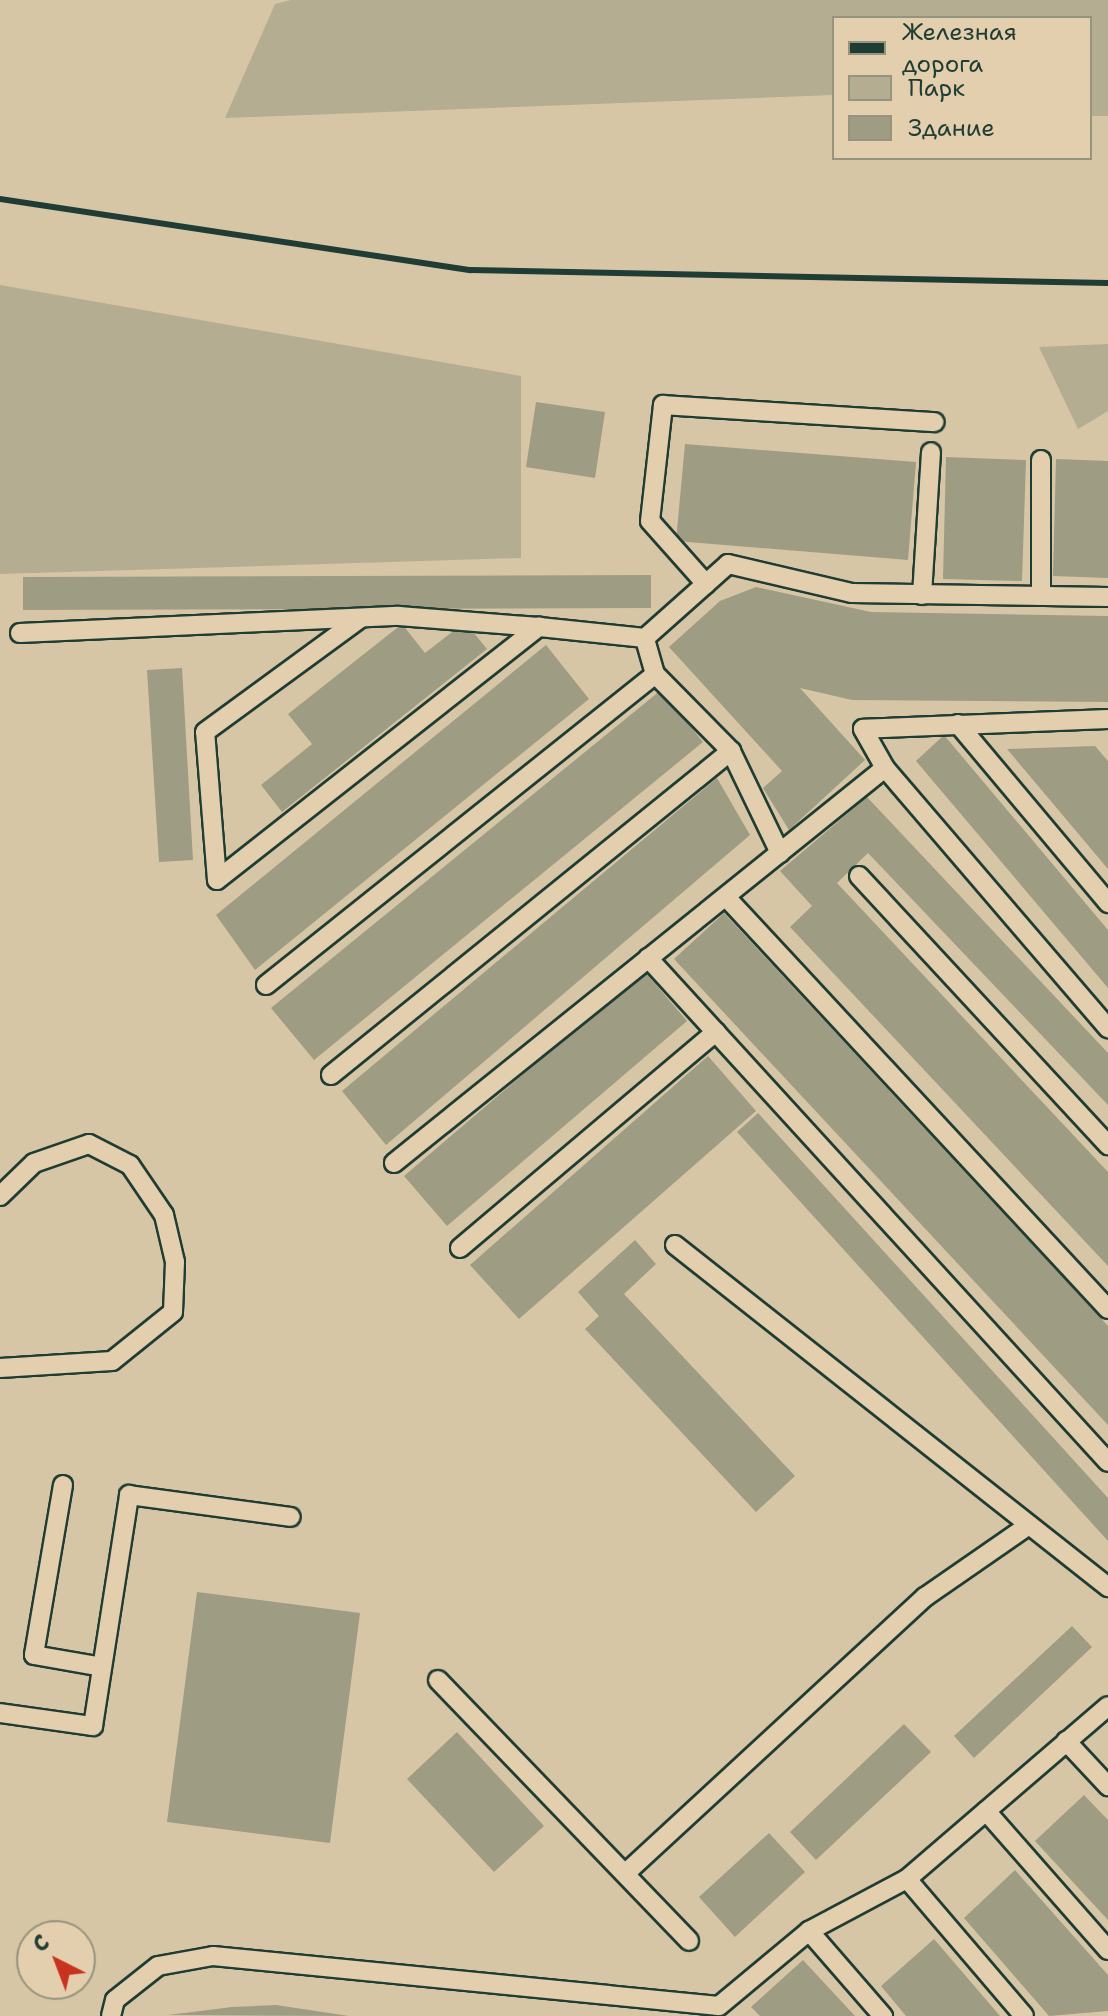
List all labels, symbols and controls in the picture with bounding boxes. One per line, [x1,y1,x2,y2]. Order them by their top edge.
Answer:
legend [832,16,1092,160]
text: Железная дорога [902,16,1017,80]
text: Парк [908,72,965,104]
text: Здание [908,112,995,144]
north arrow [16,1920,96,2000]
text: С [26,1928,56,1959]

